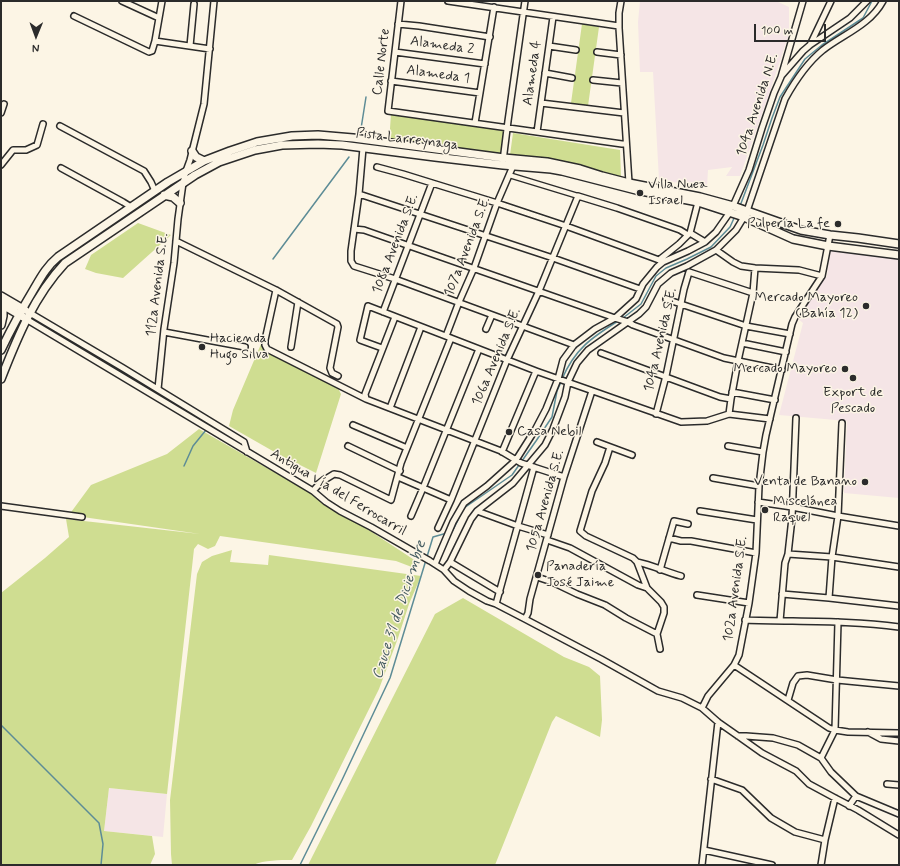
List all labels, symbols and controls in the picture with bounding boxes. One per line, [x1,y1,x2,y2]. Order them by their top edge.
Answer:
north arrow [16,16,56,56]
scale bar [756,16,828,42]
text: 100 m [761,23,793,39]
street label: Calle Norte [370,27,394,97]
street label: Alameda 2 [409,33,475,59]
street label: Alameda 4 [520,39,546,107]
text: N [32,41,40,55]
street label: 104a Avenida N.E. [733,51,783,159]
street label: Alameda 1 [405,62,471,88]
street label: Pista Larreynaga [355,125,459,155]
place label: Villa Nuea Israel [648,177,707,210]
marker: Villa Nuea Israel [635,188,645,198]
street label: 108a Avenida S.E. [369,192,423,296]
street label: 107a Avenida S.E. [441,195,495,299]
place label: Pulpería La fe [747,216,830,232]
marker: Pulpería La fe [833,219,843,229]
street label: 112a Avenida S.E. [143,232,173,338]
street label: 104a Avenida S.E. [641,286,681,394]
place label: Mercado Mayoreo (Bahía 12) [755,290,858,322]
marker: Mercado Mayoreo (Bahía 12) [861,301,871,311]
street label: 106a Avenida S.E. [469,306,525,408]
place label: Hacienda Hugo Silva [210,331,268,364]
marker: Hacienda Hugo Silva [197,342,207,352]
place label: Mercado Mayoreo [734,361,837,377]
marker: Mercado Mayoreo [840,364,850,374]
marker: Export de Pescado [848,373,858,383]
place label: Export de Pescado [823,385,883,418]
place label: Casa Nebil [517,424,581,440]
marker: Casa Nebil [504,427,514,437]
street label: Antigua Vía del Ferrocarril [267,446,409,540]
street label: 105a Avenida S.E. [523,448,569,554]
place label: Venta de Banano [754,474,857,490]
marker: Venta de Banano [860,477,870,487]
place label: Miscelánea Raquel [773,494,837,526]
marker: Miscelánea Raquel [760,505,770,515]
street label: 102a Avenida S.E. [720,535,752,643]
water label: Cauce 31 de Diciembre [369,538,431,682]
place label: Panadería José Jaime [546,559,614,592]
marker: Panadería José Jaime [533,570,543,580]

